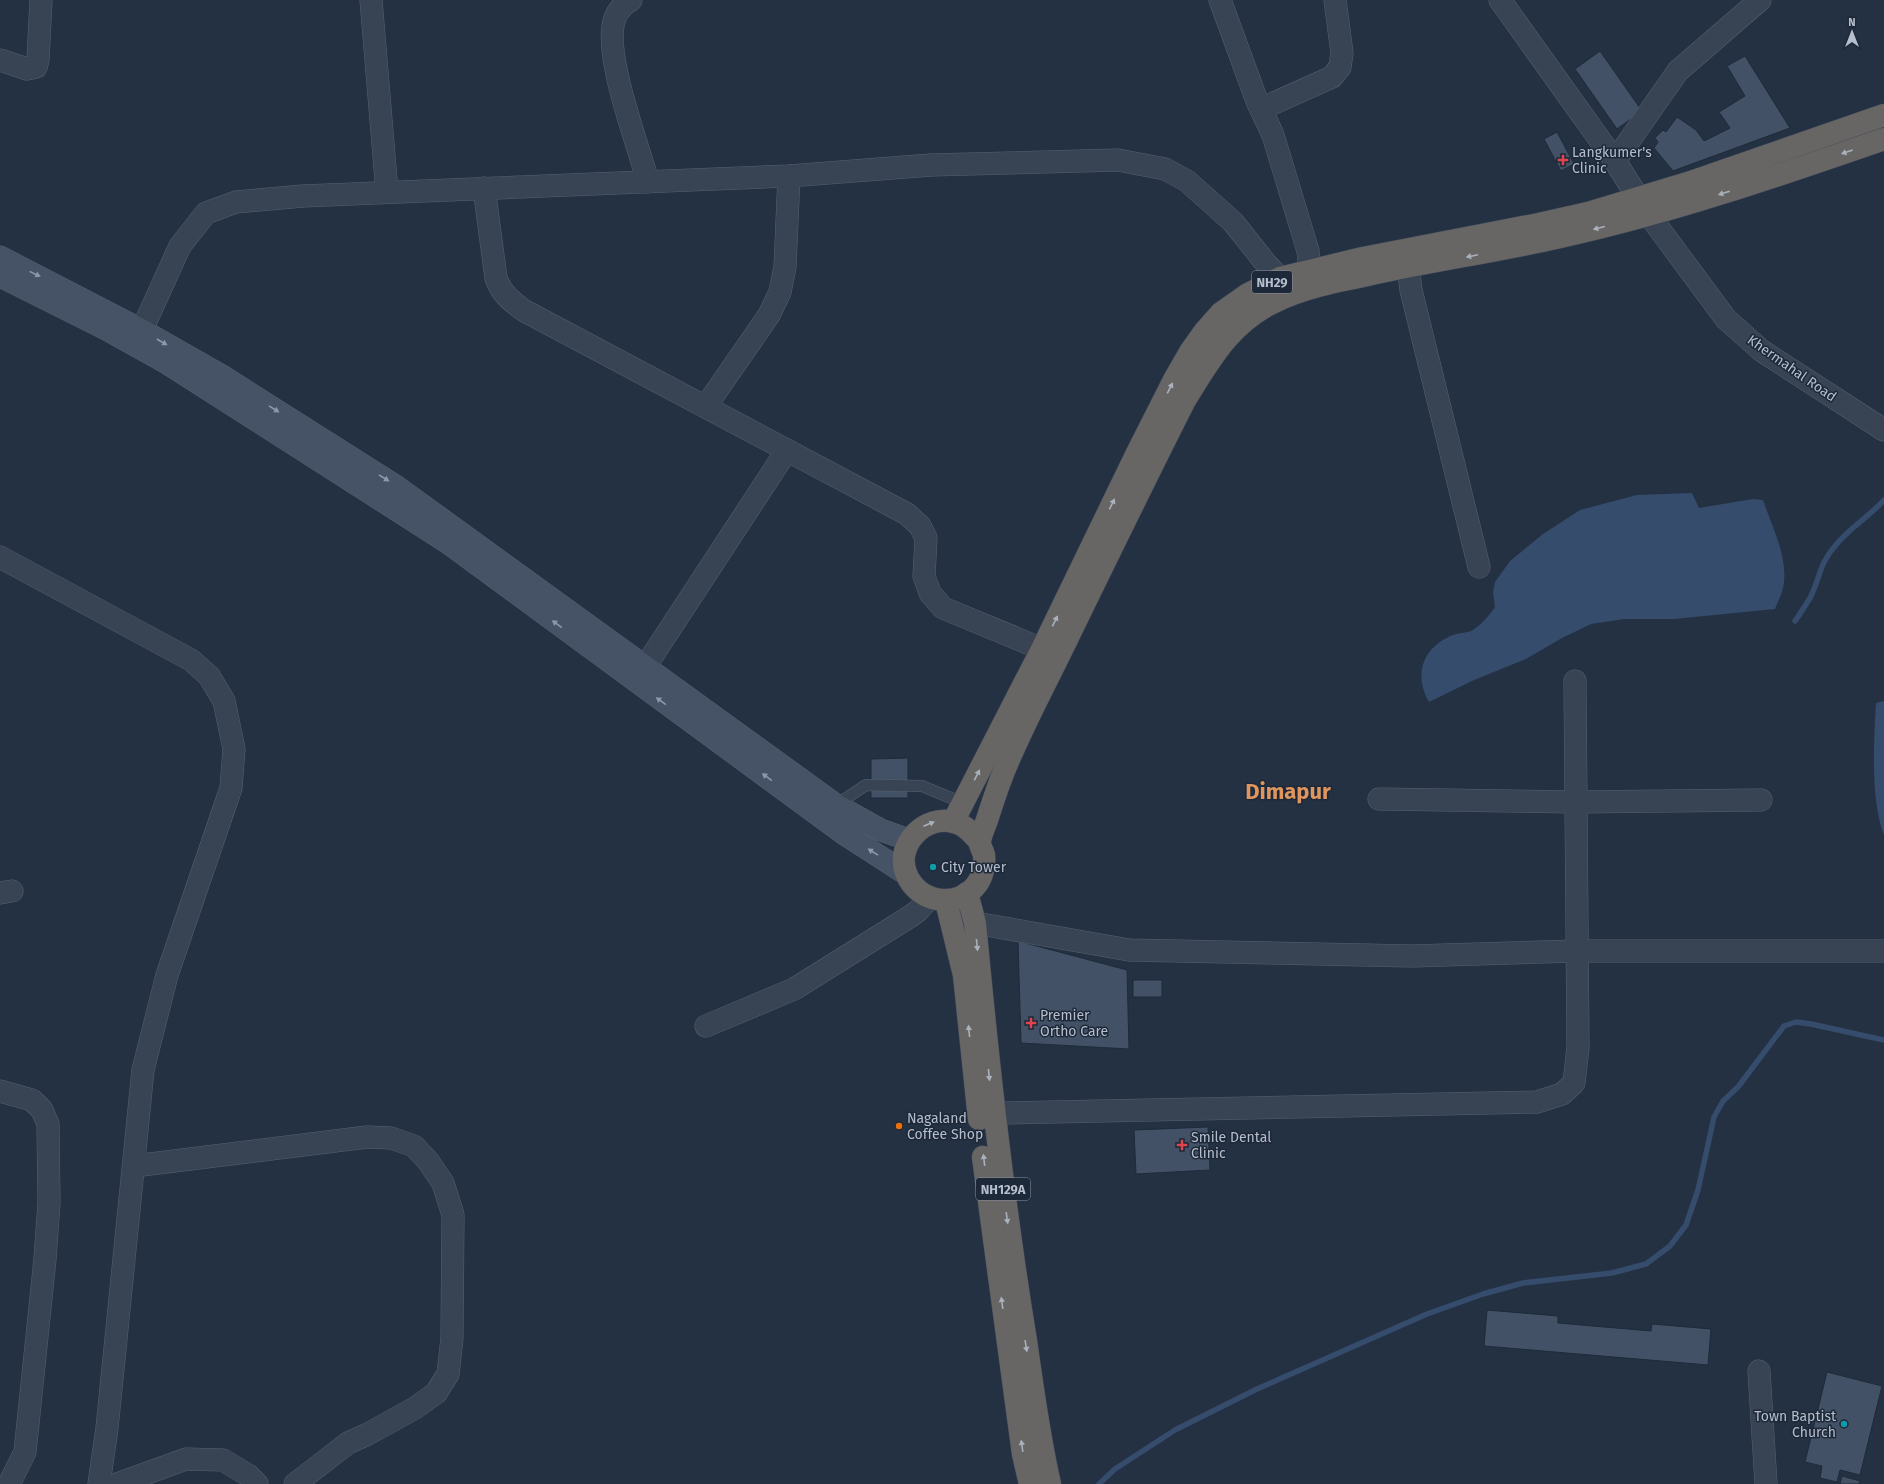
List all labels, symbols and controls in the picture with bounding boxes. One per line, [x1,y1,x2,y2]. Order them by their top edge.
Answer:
north arrow [1832,12,1872,52]
text: N [1848,16,1856,29]
place label: Langkumer's Clinic [1572,144,1652,177]
one-way arrow [1841,149,1853,155]
marker: Langkumer's Clinic [1557,154,1569,166]
one-way arrow [1718,190,1730,196]
one-way arrow [1592,225,1605,231]
one-way arrow [1466,253,1478,259]
one-way arrow [30,271,41,277]
road number: NH29 [1252,271,1292,293]
street label: Khermahal Road [1744,331,1840,405]
one-way arrow [156,338,168,345]
one-way arrow [1167,382,1173,394]
one-way arrow [269,405,279,413]
one-way arrow [379,474,389,482]
one-way arrow [1109,498,1115,510]
one-way arrow [1052,616,1058,627]
one-way arrow [551,619,562,628]
one-way arrow [656,697,667,705]
one-way arrow [974,769,981,780]
one-way arrow [762,773,772,781]
district label: Dimapur [1245,778,1331,805]
one-way arrow [924,821,936,827]
one-way arrow [867,848,878,856]
place label: City Tower [941,859,1007,876]
marker: City Tower [928,862,938,872]
one-way arrow [973,939,980,951]
place label: Premier Ortho Care [1040,1007,1108,1040]
marker: Premier Ortho Care [1025,1017,1037,1029]
one-way arrow [966,1025,973,1037]
one-way arrow [986,1069,993,1081]
place label: Nagaland Coffee Shop [907,1110,983,1143]
marker: Nagaland Coffee Shop [894,1121,904,1131]
place label: Smile Dental Clinic [1191,1129,1271,1162]
marker: Smile Dental Clinic [1176,1139,1188,1151]
one-way arrow [981,1154,987,1166]
road number: NH129A [976,1178,1030,1200]
one-way arrow [1004,1212,1010,1224]
one-way arrow [999,1297,1005,1309]
one-way arrow [1024,1340,1030,1352]
place label: Town Baptist Church [1754,1408,1837,1441]
marker: Town Baptist Church [1839,1419,1849,1429]
one-way arrow [1019,1440,1025,1452]

